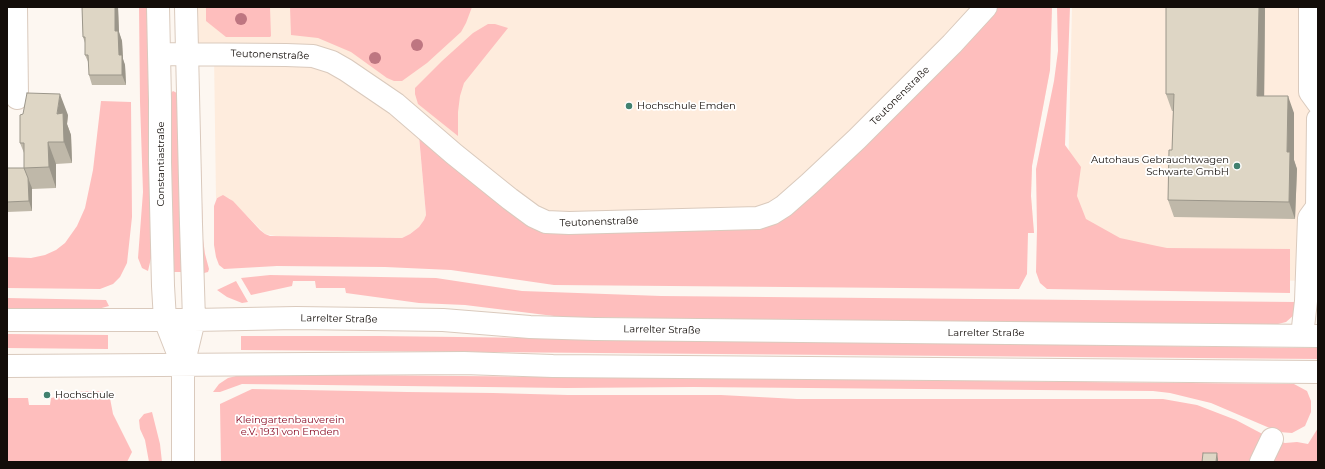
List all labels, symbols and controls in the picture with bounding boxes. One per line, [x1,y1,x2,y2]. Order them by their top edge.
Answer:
street label: Teutonenstraße [230,48,310,62]
street label: Teutonenstraße [868,64,932,128]
place label: Hochschule Emden [637,100,736,112]
marker: Hochschule Emden [624,101,634,111]
street label: Constantiastraße [155,121,167,207]
place label: Autohaus Gebrauchtwagen Schwarte GmbH [1091,154,1229,178]
marker: Autohaus Gebrauchtwagen Schwarte GmbH [1232,161,1242,171]
street label: Teutonenstraße [559,215,639,229]
street label: Larrelter Straße [300,312,378,326]
street label: Larrelter Straße [623,323,701,337]
street label: Larrelter Straße [947,327,1025,339]
place label: Hochschule [55,389,114,401]
marker: Hochschule [42,390,52,400]
park label: Kleingartenbauverein e.V. 1931 von Emden [236,414,344,438]

